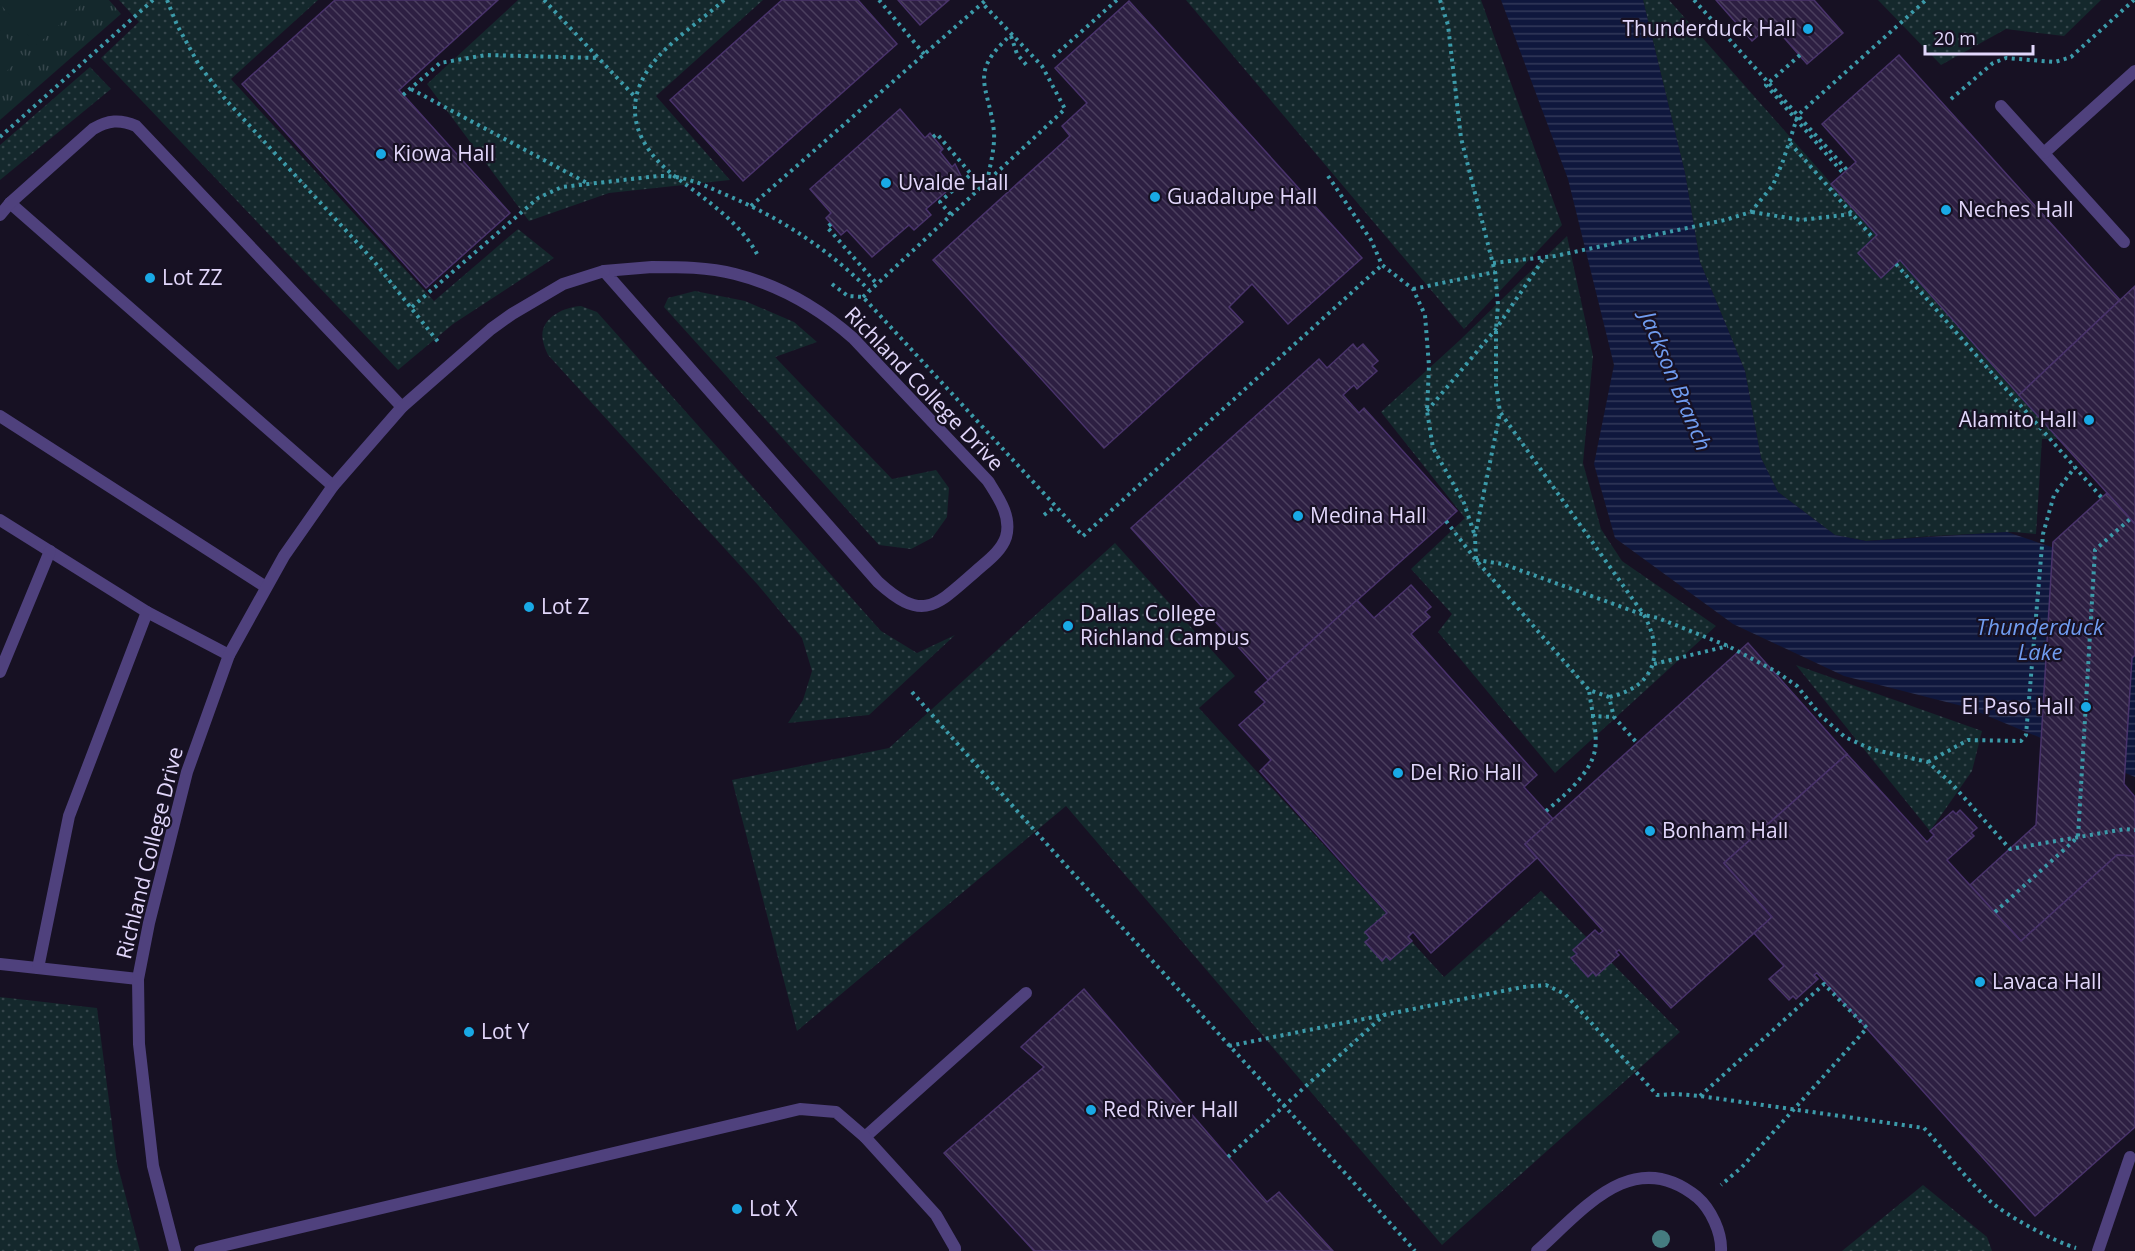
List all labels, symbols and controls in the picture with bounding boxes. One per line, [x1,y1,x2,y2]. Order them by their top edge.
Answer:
place label: Thunderduck Hall [1623,14,1796,42]
scale bar [1925,18,2033,56]
marker: Thunderduck Hall [1801,22,1815,36]
text: 20 m [1934,26,1976,50]
place label: Kiowa Hall [393,139,495,167]
marker: Kiowa Hall [374,147,388,161]
place label: Uvalde Hall [898,168,1009,196]
marker: Uvalde Hall [879,176,893,190]
place label: Guadalupe Hall [1167,182,1317,210]
marker: Guadalupe Hall [1148,190,1162,204]
place label: Neches Hall [1958,195,2074,223]
marker: Neches Hall [1939,203,1953,217]
place label: Lot ZZ [162,263,223,291]
marker: Lot ZZ [143,271,157,285]
street label: Richland College Drive [839,300,1010,476]
water label: Jackson Branch [1632,302,1720,455]
place label: Alamito Hall [1959,405,2077,433]
marker: Alamito Hall [2082,413,2096,427]
place label: Medina Hall [1310,501,1427,529]
marker: Medina Hall [1291,509,1305,523]
place label: Lot Z [541,592,590,620]
place label: Dallas College Richland Campus [1080,599,1249,651]
marker: Lot Z [522,600,536,614]
water label: Thunderduck Lake [1976,611,2105,666]
marker: Dallas College Richland Campus [1061,619,1075,633]
place label: El Paso Hall [1961,692,2074,720]
marker: El Paso Hall [2079,700,2093,714]
street label: Richland College Drive [109,744,189,962]
place label: Del Rio Hall [1410,758,1522,786]
marker: Del Rio Hall [1391,766,1405,780]
place label: Bonham Hall [1662,816,1788,844]
marker: Bonham Hall [1643,824,1657,838]
place label: Lavaca Hall [1992,967,2102,995]
marker: Lavaca Hall [1973,975,1987,989]
place label: Lot Y [481,1017,530,1045]
marker: Lot Y [462,1025,476,1039]
place label: Red River Hall [1103,1095,1238,1123]
marker: Red River Hall [1084,1103,1098,1117]
place label: Lot X [749,1194,799,1222]
marker: Lot X [730,1202,744,1216]

